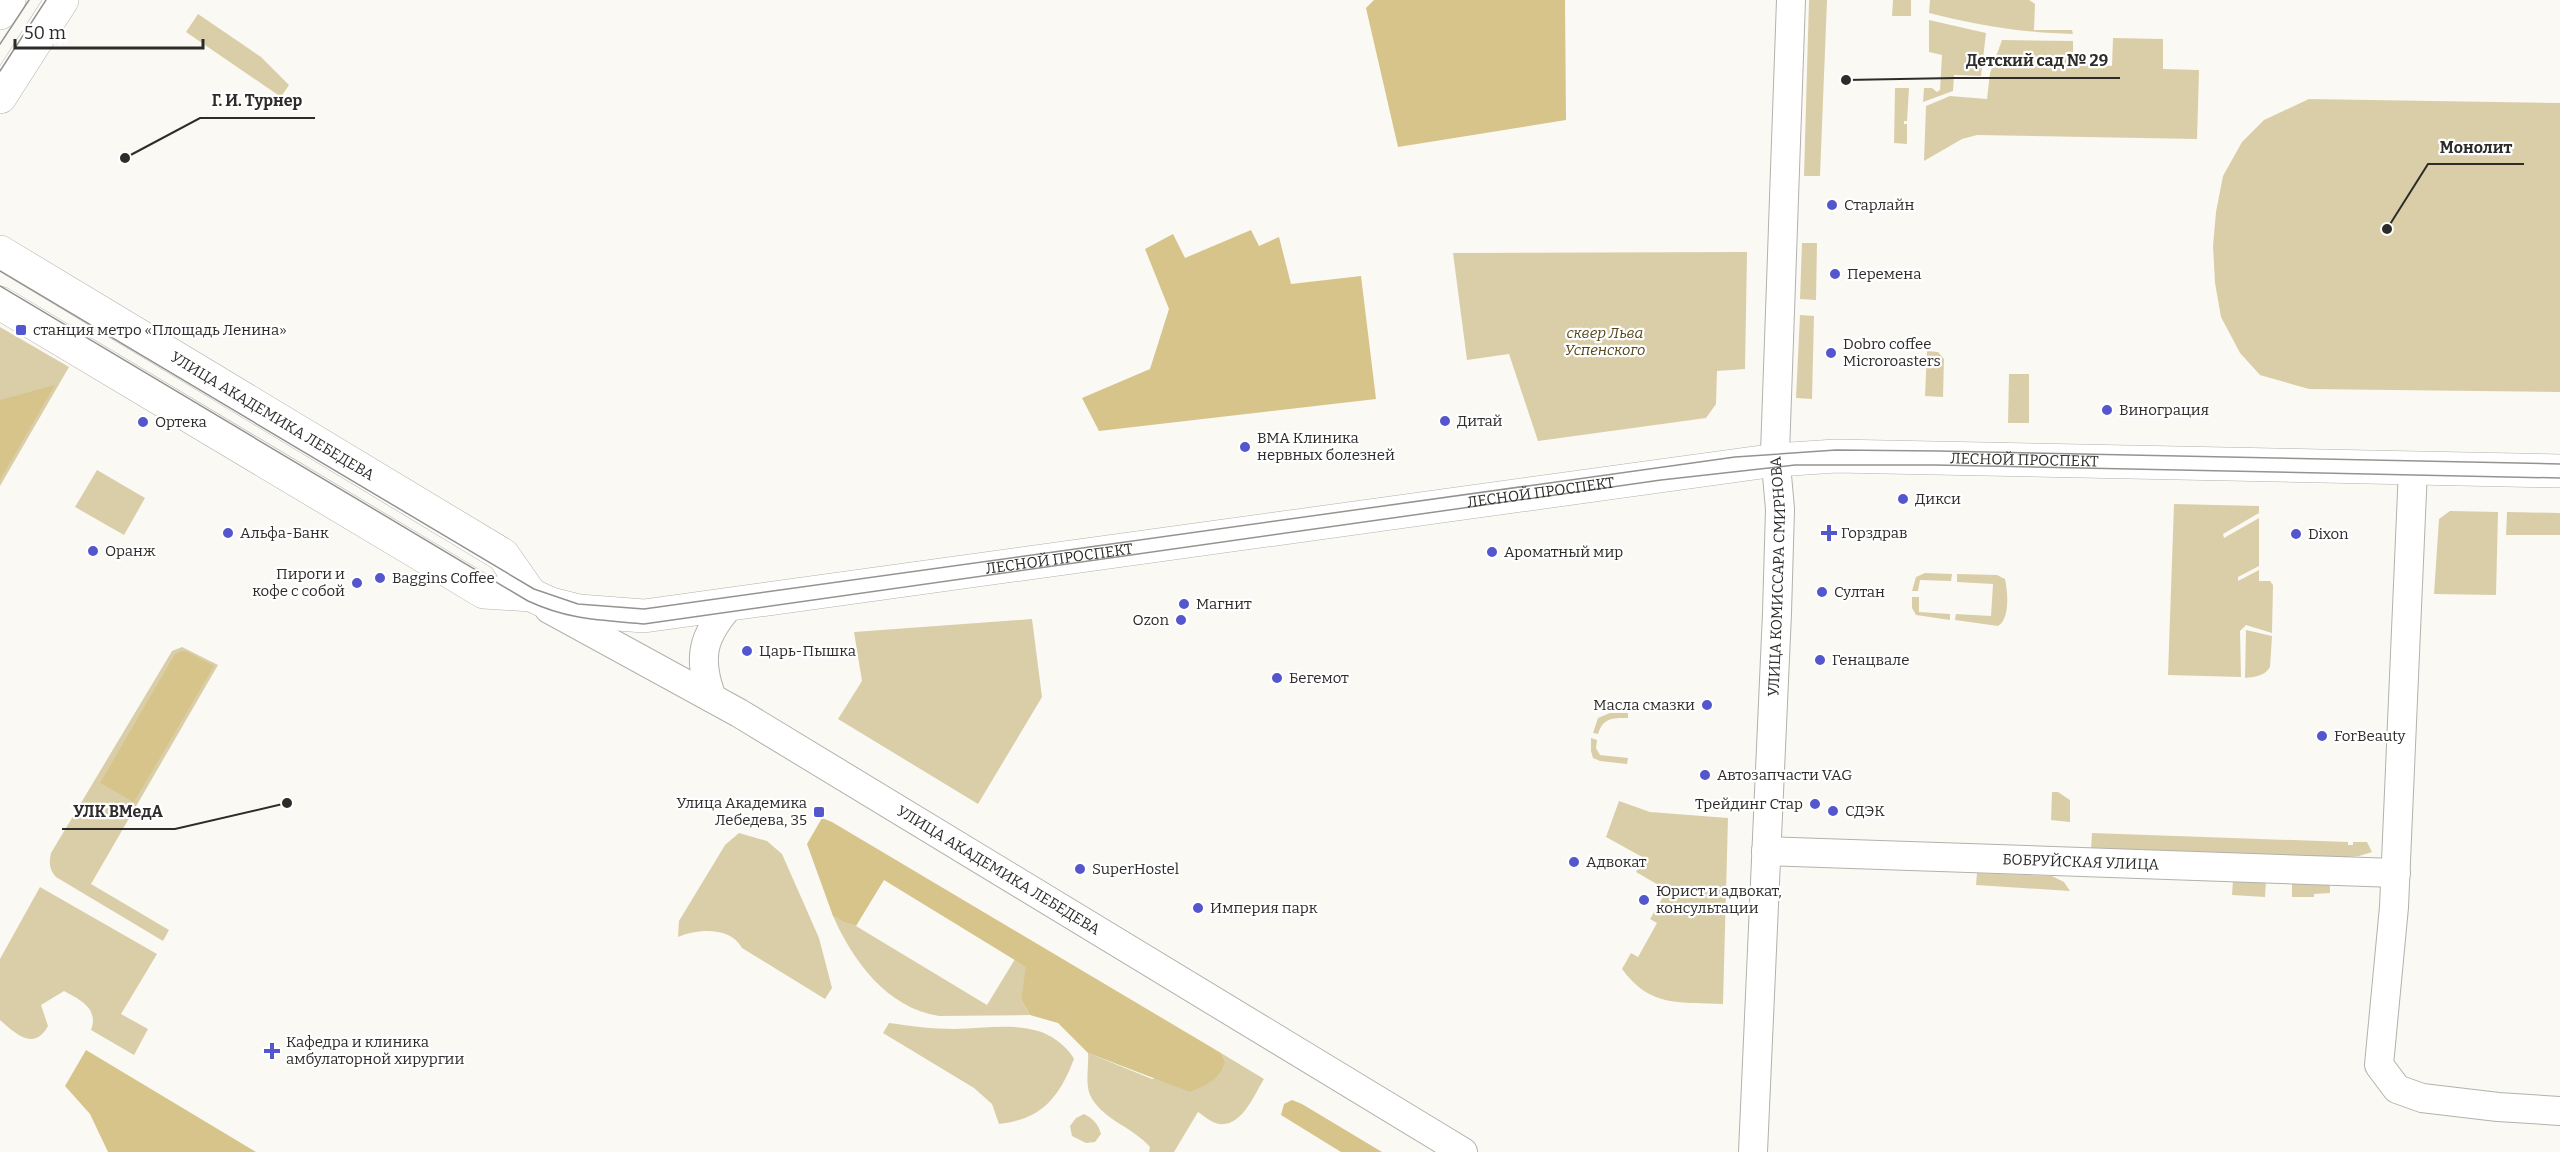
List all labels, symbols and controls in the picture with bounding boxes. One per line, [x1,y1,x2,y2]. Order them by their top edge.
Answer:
scale bar [15,12,202,50]
text: 50 m [24,22,66,44]
callout: Детский сад № 29 [1954,44,2120,78]
text: Детский сад № 29 [1966,51,2108,70]
callout: Г. И. Турнер [200,84,315,118]
text: Г. И. Турнер [212,91,303,110]
callout: Монолит [2428,130,2524,164]
text: Монолит [2440,138,2512,157]
place label: Старлайн [1844,196,1914,214]
marker: Старлайн [1825,198,1839,212]
place label: Перемена [1847,265,1921,283]
marker: Перемена [1828,267,1842,281]
place label: станция метро «Площадь Ленина» [33,321,287,339]
marker: станция метро «Площадь Ленина» [14,323,28,337]
park label: сквер Льва Успенского [1565,324,1645,359]
place label: Dobro coffee Microroasters [1843,335,1941,370]
marker: Dobro coffee Microroasters [1824,346,1838,360]
street label: УЛИЦА АКАДЕМИКА ЛЕБЕДЕВА [167,348,378,484]
place label: Винограция [2119,401,2209,419]
marker: Винограция [2100,403,2114,417]
place label: Дитай [1457,412,1503,430]
place label: Ортека [155,413,207,431]
marker: Дитай [1438,414,1452,428]
marker: Ортека [136,415,150,429]
place label: ВМА Клиника нервных болезней [1257,429,1395,464]
marker: ВМА Клиника нервных болезней [1238,440,1252,454]
street label: ЛЕСНОЙ ПРОСПЕКТ [1950,449,2099,470]
street label: УЛИЦА КОМИССАРА СМИРНОВА [1764,455,1789,697]
street label: ЛЕСНОЙ ПРОСПЕКТ [1466,473,1616,511]
place label: Дикси [1915,490,1961,508]
marker: Дикси [1896,492,1910,506]
place label: Альфа-Банк [240,524,329,542]
place label: Горздрав [1841,524,1908,542]
place label: Dixon [2308,525,2349,543]
marker: Альфа-Банк [221,526,235,540]
marker: Горздрав [1822,526,1836,540]
marker: Dixon [2289,527,2303,541]
street label: ЛЕСНОЙ ПРОСПЕКТ [984,540,1134,578]
place label: Оранж [105,542,156,560]
place label: Ароматный мир [1504,543,1623,561]
marker: Оранж [86,544,100,558]
marker: Ароматный мир [1485,545,1499,559]
place label: Пироги и кофе с собой [252,565,345,600]
place label: Baggins Coffee [392,569,495,587]
marker: Baggins Coffee [373,571,387,585]
marker: Пироги и кофе с собой [350,576,364,590]
place label: Султан [1834,583,1885,601]
marker: Султан [1815,585,1829,599]
place label: Магнит [1196,595,1252,613]
marker: Магнит [1177,597,1191,611]
place label: Ozon [1132,611,1169,629]
marker: Ozon [1174,613,1188,627]
place label: Царь-Пышка [759,642,856,660]
marker: Царь-Пышка [740,644,754,658]
place label: Генацвале [1832,651,1910,669]
marker: Генацвале [1813,653,1827,667]
place label: Бегемот [1289,669,1349,687]
marker: Бегемот [1270,671,1284,685]
place label: Масла смазки [1593,696,1695,714]
marker: Масла смазки [1700,698,1714,712]
place label: ForBeauty [2334,727,2405,745]
marker: ForBeauty [2315,729,2329,743]
place label: Автозапчасти VAG [1717,766,1852,784]
marker: Автозапчасти VAG [1698,768,1712,782]
place label: Улица Академика Лебедева, 35 [677,794,807,829]
callout: УЛК ВМедА [62,795,175,829]
place label: Трейдинг Стар [1695,795,1803,813]
marker: Трейдинг Стар [1808,797,1822,811]
text: УЛК ВМедА [73,802,163,821]
street label: УЛИЦА АКАДЕМИКА ЛЕБЕДЕВА [894,802,1104,939]
place label: СДЭК [1845,802,1885,820]
marker: СДЭК [1826,804,1840,818]
marker: Улица Академика Лебедева, 35 [812,805,826,819]
street label: БОБРУЙСКАЯ УЛИЦА [2002,850,2160,874]
place label: Адвокат [1586,853,1647,871]
marker: Адвокат [1567,855,1581,869]
place label: SuperHostel [1092,860,1179,878]
marker: SuperHostel [1073,862,1087,876]
place label: Юрист и адвокат, консультации [1656,882,1782,917]
marker: Юрист и адвокат, консультации [1637,893,1651,907]
place label: Империя парк [1210,899,1318,917]
marker: Империя парк [1191,901,1205,915]
place label: Кафедра и клиника амбулаторной хирургии [286,1033,464,1068]
marker: Кафедра и клиника амбулаторной хирургии [263,1042,281,1060]

